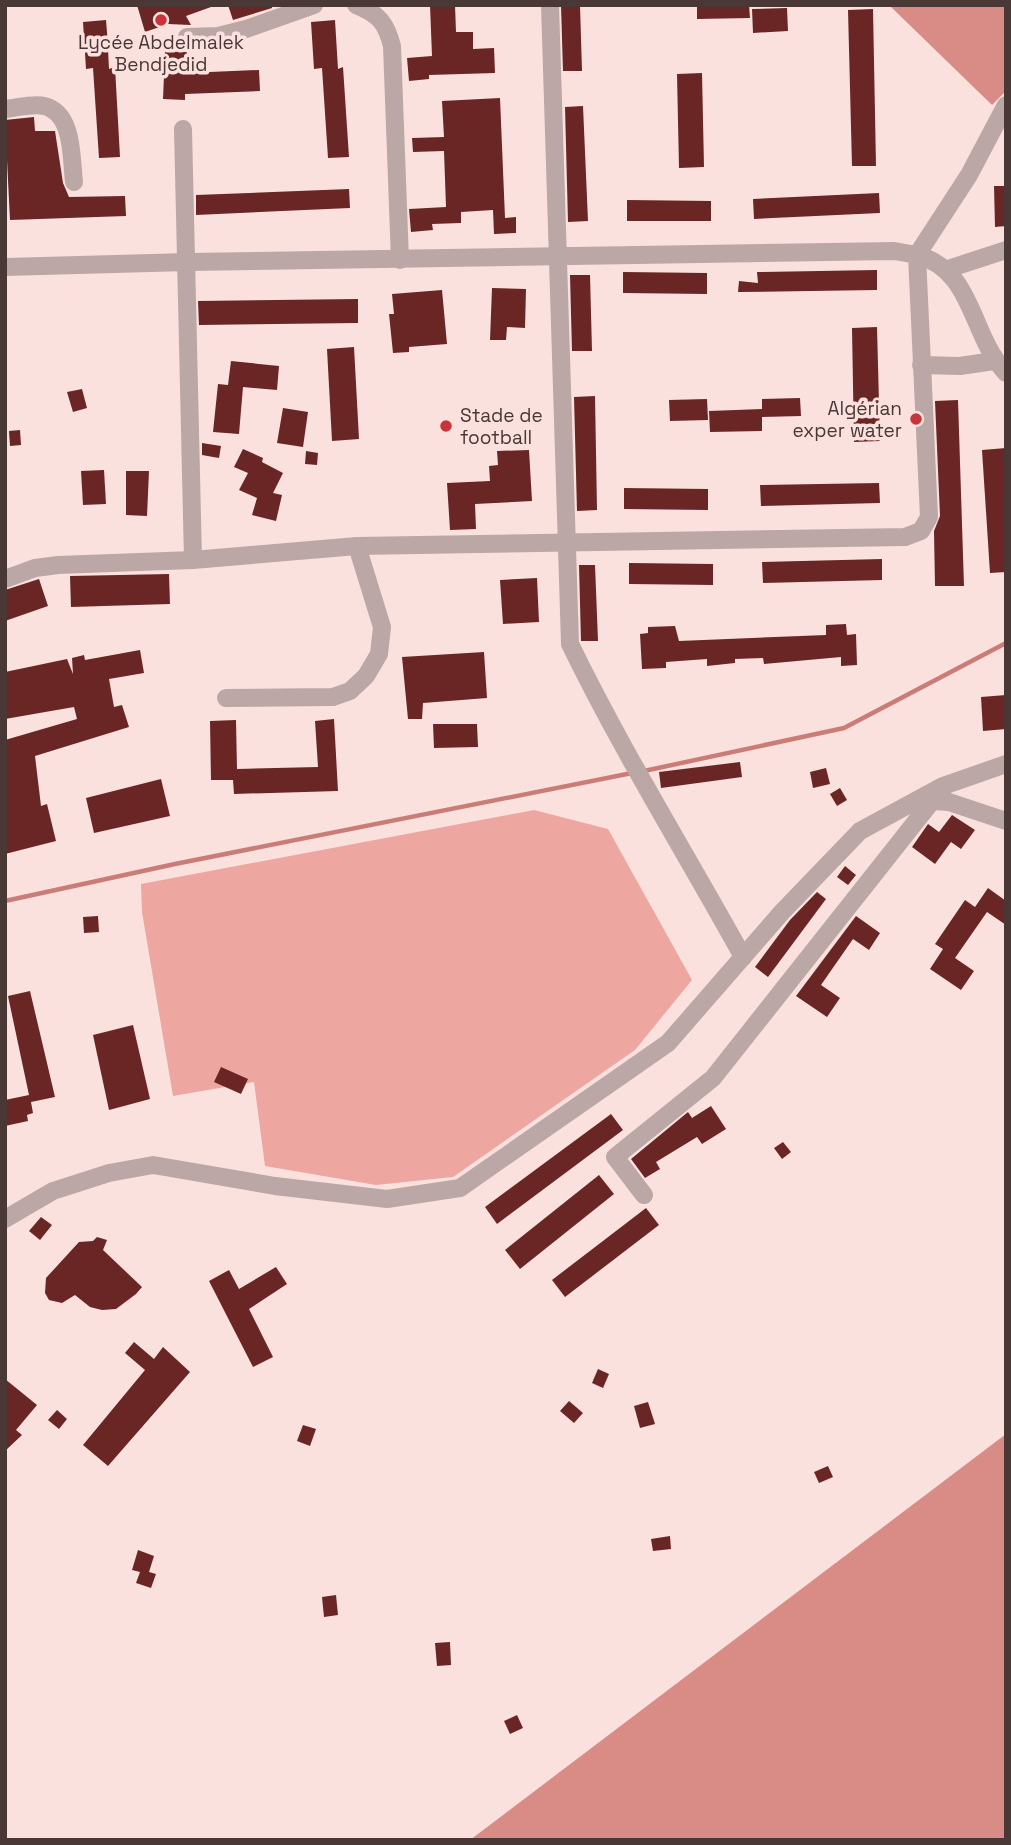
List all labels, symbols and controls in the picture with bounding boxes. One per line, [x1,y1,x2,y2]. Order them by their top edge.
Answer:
marker: Lycée Abdelmalek Bendjedid [153,12,169,28]
place label: Lycée Abdelmalek Bendjedid [78,30,244,77]
place label: Algérian exper water [792,396,902,443]
place label: Stade de football [460,403,543,450]
marker: Algérian exper water [908,411,924,427]
marker: Stade de football [438,418,454,434]

